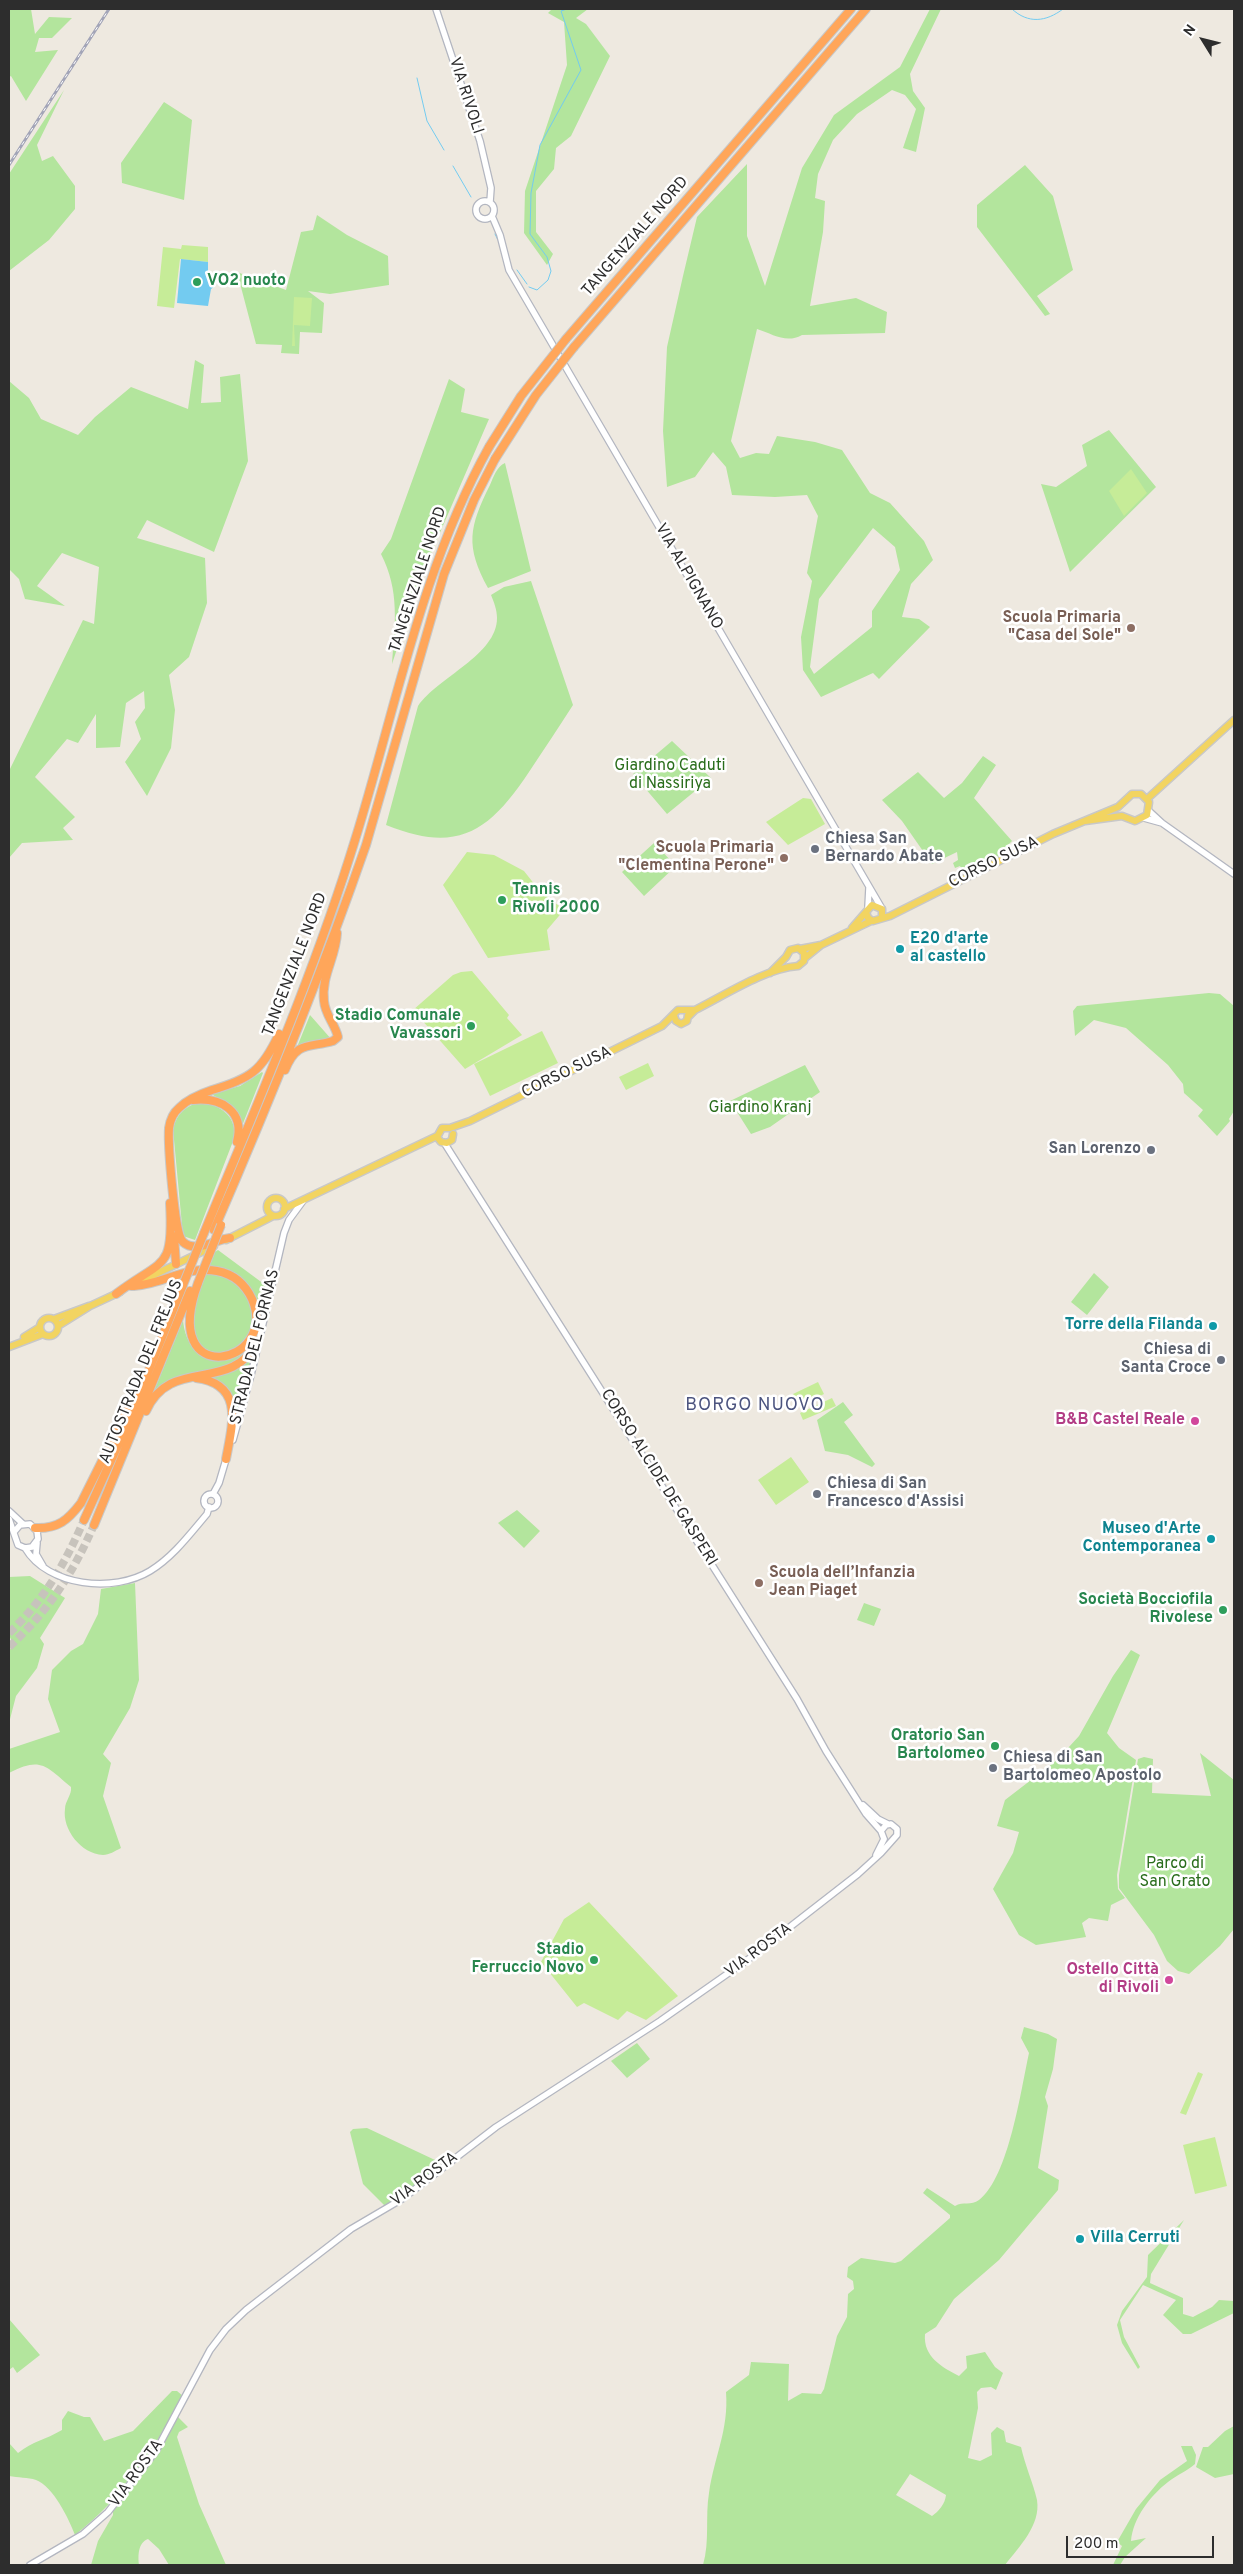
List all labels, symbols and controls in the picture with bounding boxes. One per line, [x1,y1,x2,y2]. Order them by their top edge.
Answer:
north arrow [1178,15,1228,65]
text: N [1181,22,1200,40]
street label: VIA RIVOLI [444,55,486,137]
street label: TANGENZIALE NORD [579,173,693,301]
place label: VO2 nuoto [207,272,286,292]
marker: VO2 nuoto [191,276,203,288]
street label: TANGENZIALE NORD [386,504,452,656]
street label: VIA ALPIGNANO [650,521,726,633]
place label: Scuola Primaria "Casa del Sole" [1003,609,1121,647]
marker: Scuola Primaria "Casa del Sole" [1125,622,1137,634]
park label: Giardino Caduti di Nassiriya [614,757,726,795]
place label: Chiesa San Bernardo Abate [825,830,943,868]
street label: CORSO SUSA [946,833,1042,893]
place label: Scuola Primaria "Clementina Perone" [618,839,774,877]
marker: Chiesa San Bernardo Abate [809,843,821,855]
marker: Scuola Primaria "Clementina Perone" [778,852,790,864]
place label: Tennis Rivoli 2000 [512,881,600,919]
street label: TANGENZIALE NORD [260,890,332,1040]
marker: Tennis Rivoli 2000 [496,894,508,906]
place label: E20 d'arte al castello [910,930,988,968]
marker: E20 d'arte al castello [894,943,906,955]
place label: Stadio Comunale Vavassori [335,1007,461,1045]
marker: Stadio Comunale Vavassori [465,1020,477,1032]
street label: CORSO SUSA [519,1043,615,1103]
park label: Giardino Kranj [708,1099,812,1119]
place label: San Lorenzo [1048,1140,1141,1160]
marker: San Lorenzo [1145,1144,1157,1156]
street label: STRADA DEL FORNAS [227,1267,285,1427]
street label: AUTOSTRADA DEL FREJUS [96,1277,188,1467]
place label: Torre della Filanda [1065,1316,1203,1336]
marker: Torre della Filanda [1207,1320,1219,1332]
place label: Chiesa di Santa Croce [1121,1341,1211,1379]
marker: Chiesa di Santa Croce [1215,1354,1227,1366]
street label: CORSO ALCIDE DE GASPERI [596,1386,720,1570]
district label: BORGO NUOVO [684,1395,826,1417]
place label: B&B Castel Reale [1055,1411,1185,1431]
marker: B&B Castel Reale [1189,1415,1201,1427]
place label: Chiesa di San Francesco d'Assisi [827,1475,964,1513]
marker: Chiesa di San Francesco d'Assisi [811,1488,823,1500]
place label: Museo d'Arte Contemporanea [1082,1520,1201,1558]
marker: Museo d'Arte Contemporanea [1205,1533,1217,1545]
place label: Scuola dell’Infanzia Jean Piaget [769,1564,915,1602]
marker: Scuola dell’Infanzia Jean Piaget [753,1577,765,1589]
place label: Società Bocciofila Rivolese [1078,1591,1213,1629]
marker: Società Bocciofila Rivolese [1217,1604,1229,1616]
place label: Oratorio San Bartolomeo [891,1727,985,1765]
marker: Oratorio San Bartolomeo [989,1740,1001,1752]
place label: Chiesa di San Bartolomeo Apostolo [1003,1749,1161,1787]
marker: Chiesa di San Bartolomeo Apostolo [987,1762,999,1774]
park label: Parco di San Grato [1140,1855,1210,1893]
street label: VIA ROSTA [722,1920,796,1982]
place label: Stadio Ferruccio Novo [472,1941,584,1979]
marker: Stadio Ferruccio Novo [588,1954,600,1966]
place label: Ostello Città di Rivoli [1066,1961,1159,1999]
marker: Ostello Città di Rivoli [1163,1974,1175,1986]
street label: VIA ROSTA [388,2149,462,2211]
place label: Villa Cerruti [1090,2229,1180,2249]
marker: Villa Cerruti [1074,2233,1086,2245]
street label: VIA ROSTA [106,2436,168,2512]
scale bar [1068,2526,1216,2558]
text: 200 m [1074,2535,1119,2554]

